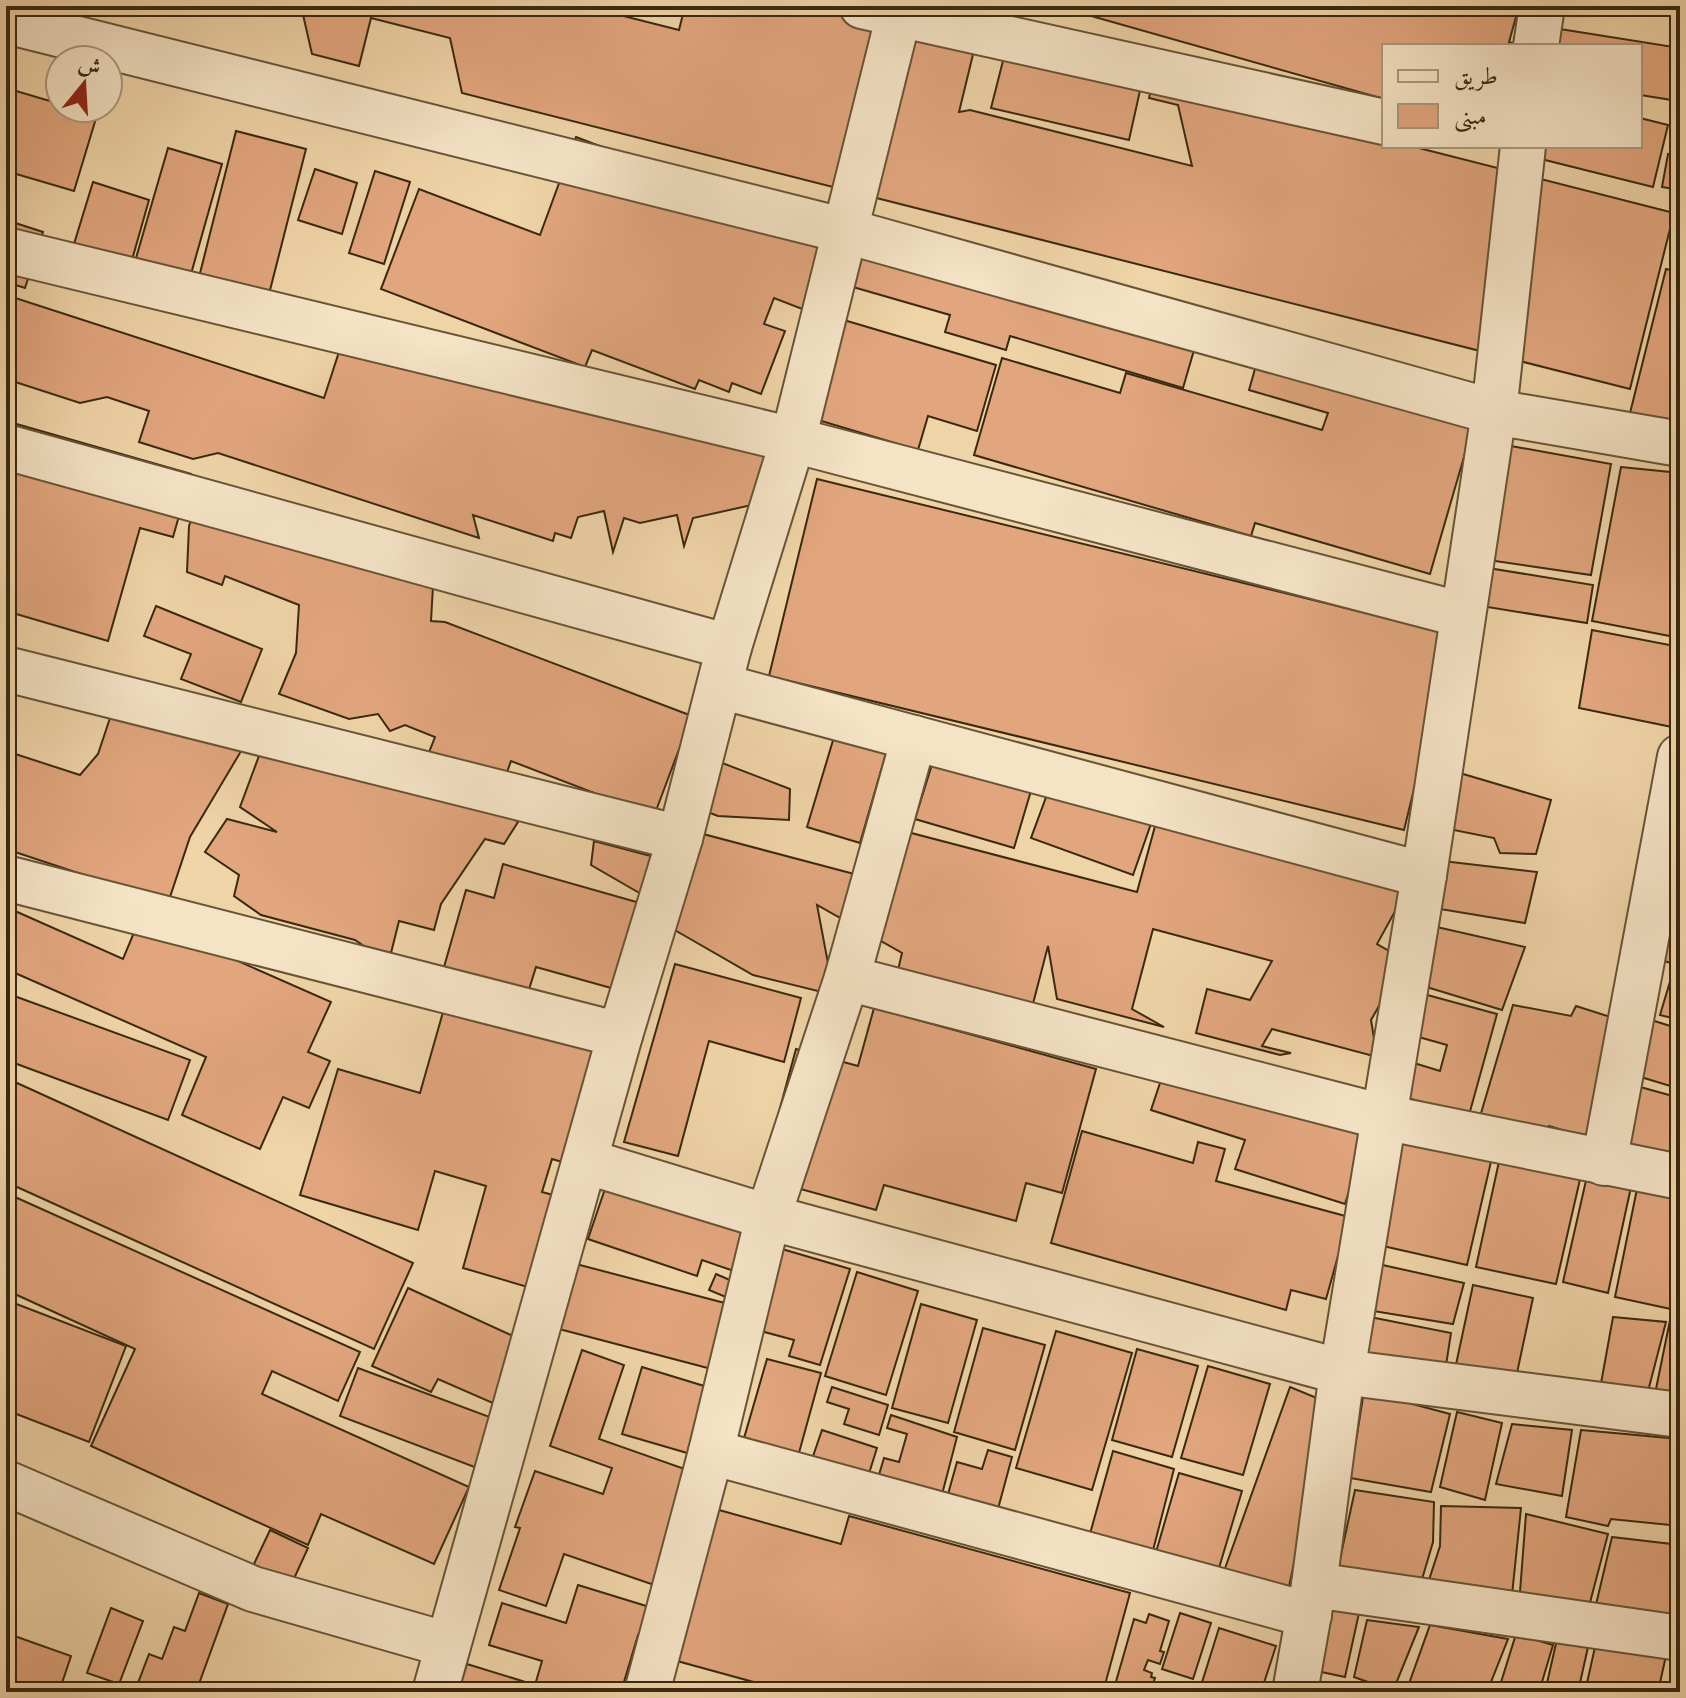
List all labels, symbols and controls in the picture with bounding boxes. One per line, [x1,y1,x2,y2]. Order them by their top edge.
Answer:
north arrow [44,44,124,124]
legend [1382,44,1642,148]
text: ش [75,46,106,84]
text: طريق [1454,58,1498,93]
text: مبنى [1454,98,1487,133]

